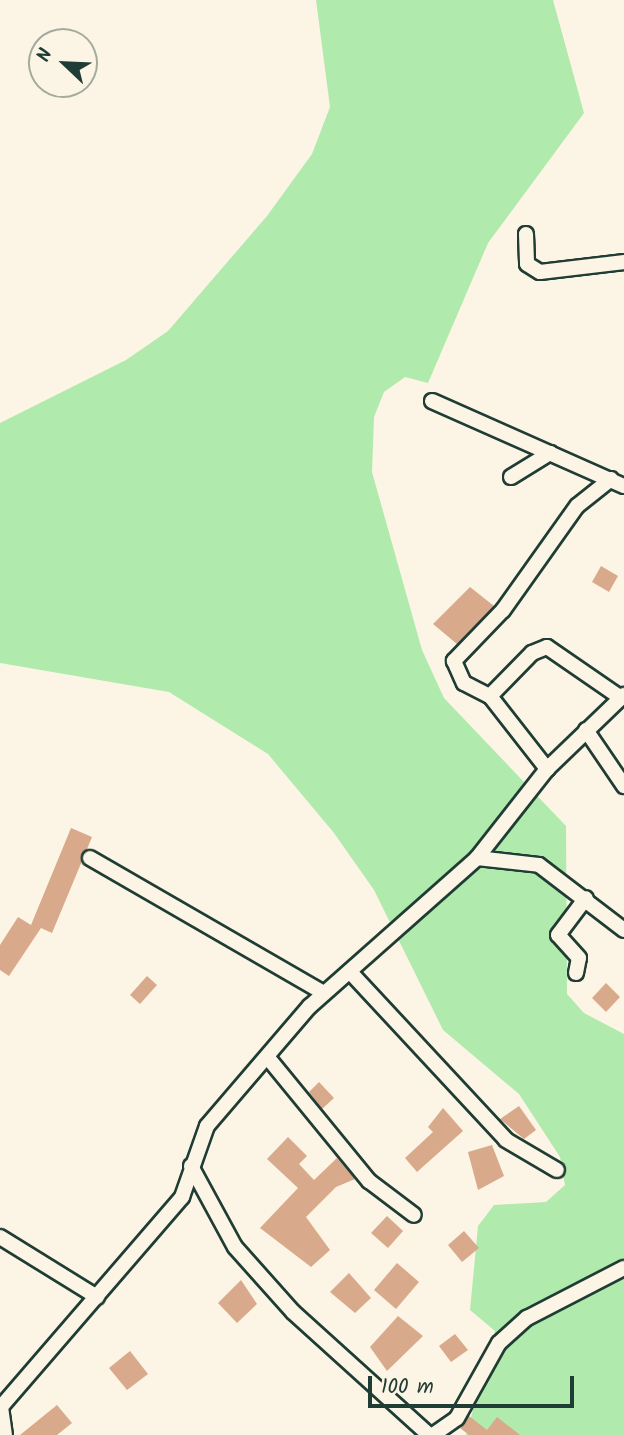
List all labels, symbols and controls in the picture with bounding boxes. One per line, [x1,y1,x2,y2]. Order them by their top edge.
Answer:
north arrow [28,28,98,98]
text: N [29,44,62,67]
scale bar [372,1362,578,1406]
text: 100 m [381,1371,434,1404]

